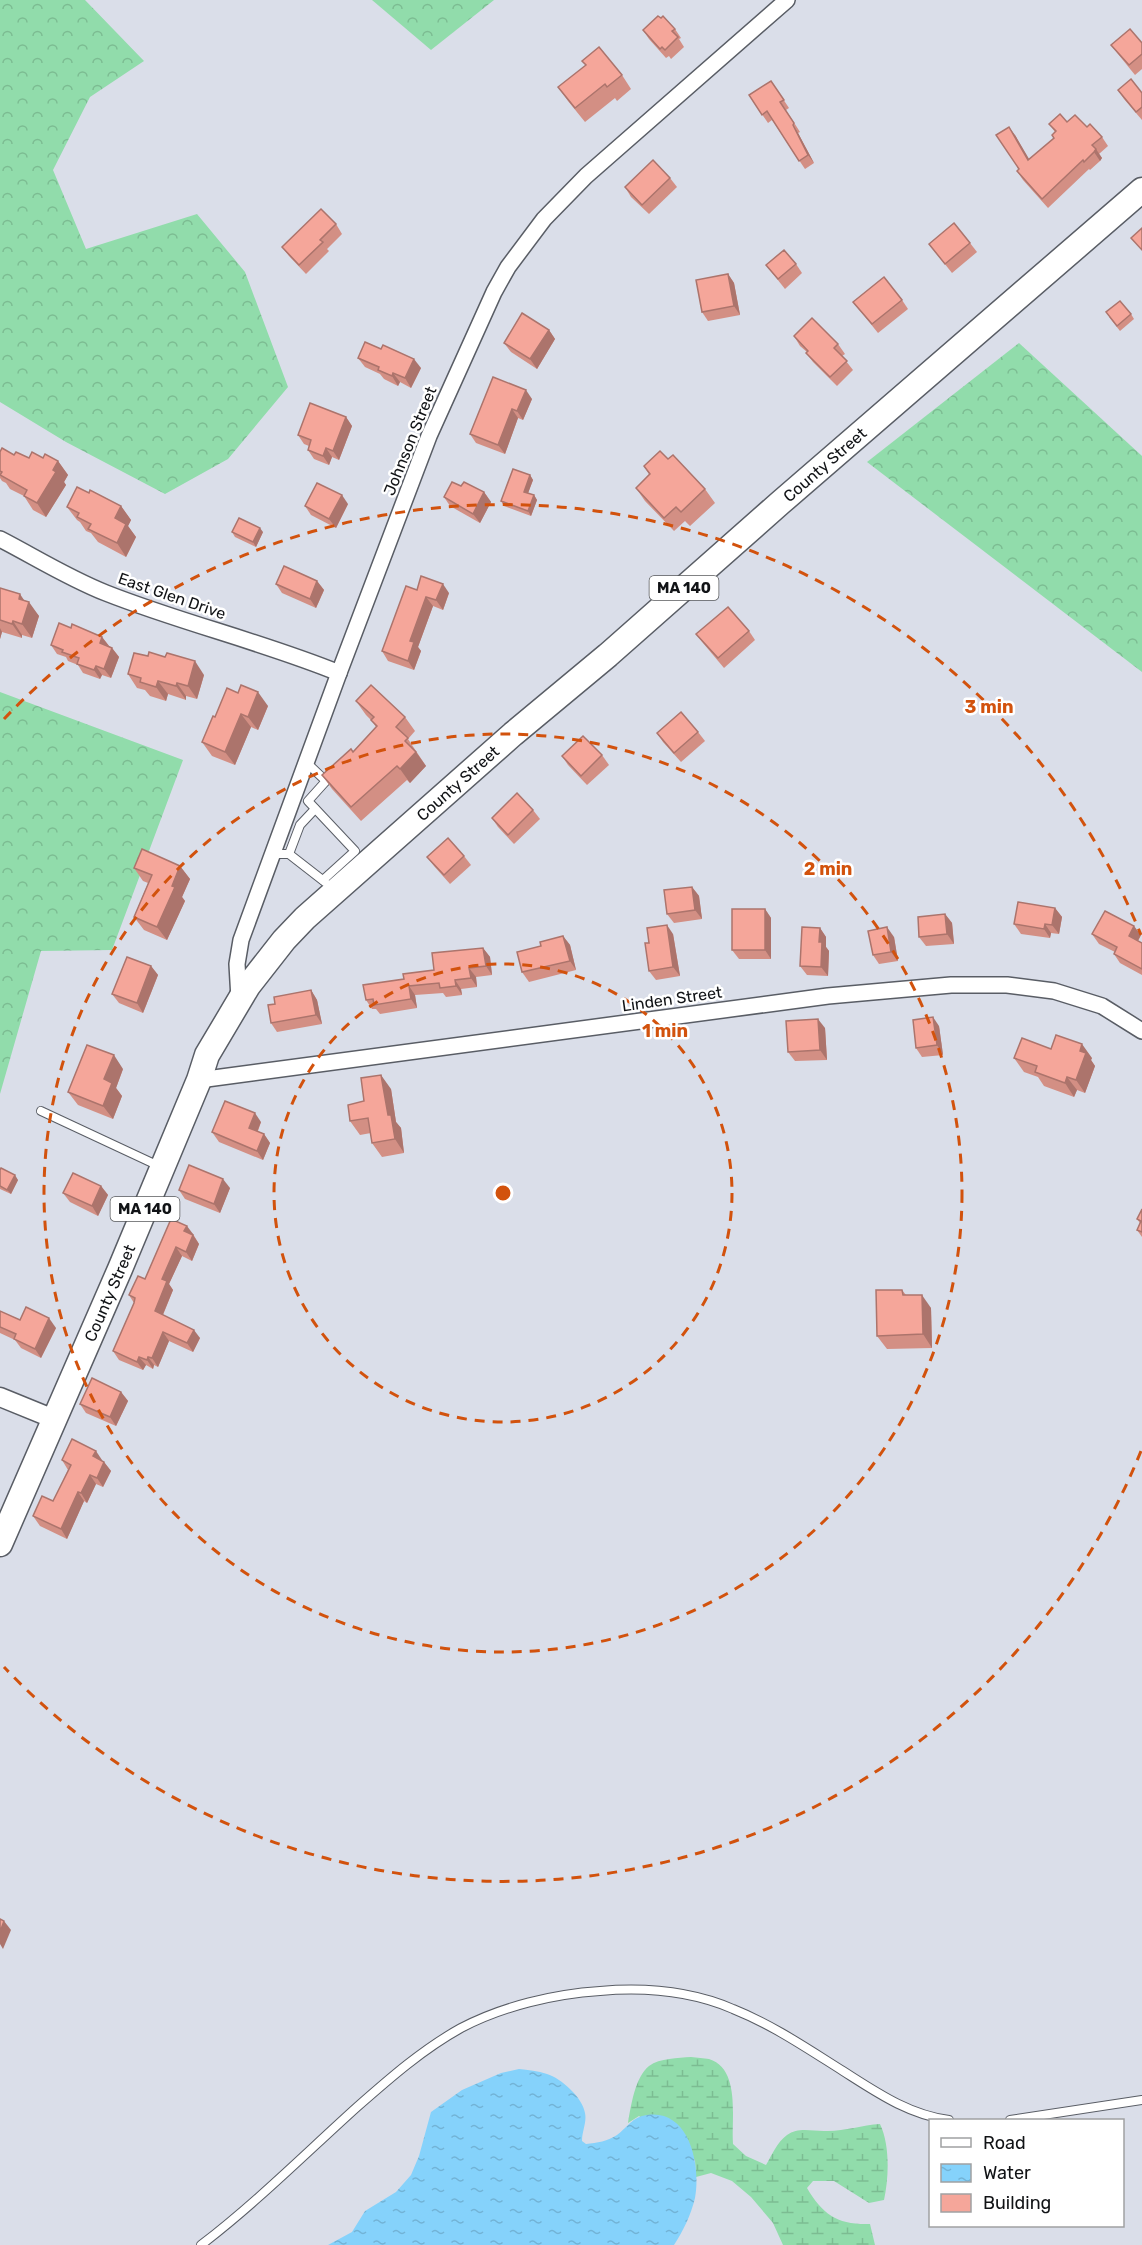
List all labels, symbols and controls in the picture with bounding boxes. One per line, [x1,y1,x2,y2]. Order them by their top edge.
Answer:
street label: Johnson Street [379,384,441,498]
street label: County Street [779,423,870,506]
street label: East Glen Drive [116,569,228,623]
road number: MA 140 [650,576,718,600]
text: 3 min [965,696,1013,718]
street label: County Street [412,741,503,825]
text: 2 min [804,858,852,880]
street label: Linden Street [621,983,723,1015]
text: 1 min [642,1020,688,1042]
centre of rings [493,1183,513,1203]
road number: MA 140 [110,1197,180,1221]
street label: County Street [80,1241,139,1344]
legend [929,2119,1124,2227]
text: Road [983,2132,1026,2154]
text: Water [983,2162,1031,2184]
text: Building [983,2192,1051,2214]

